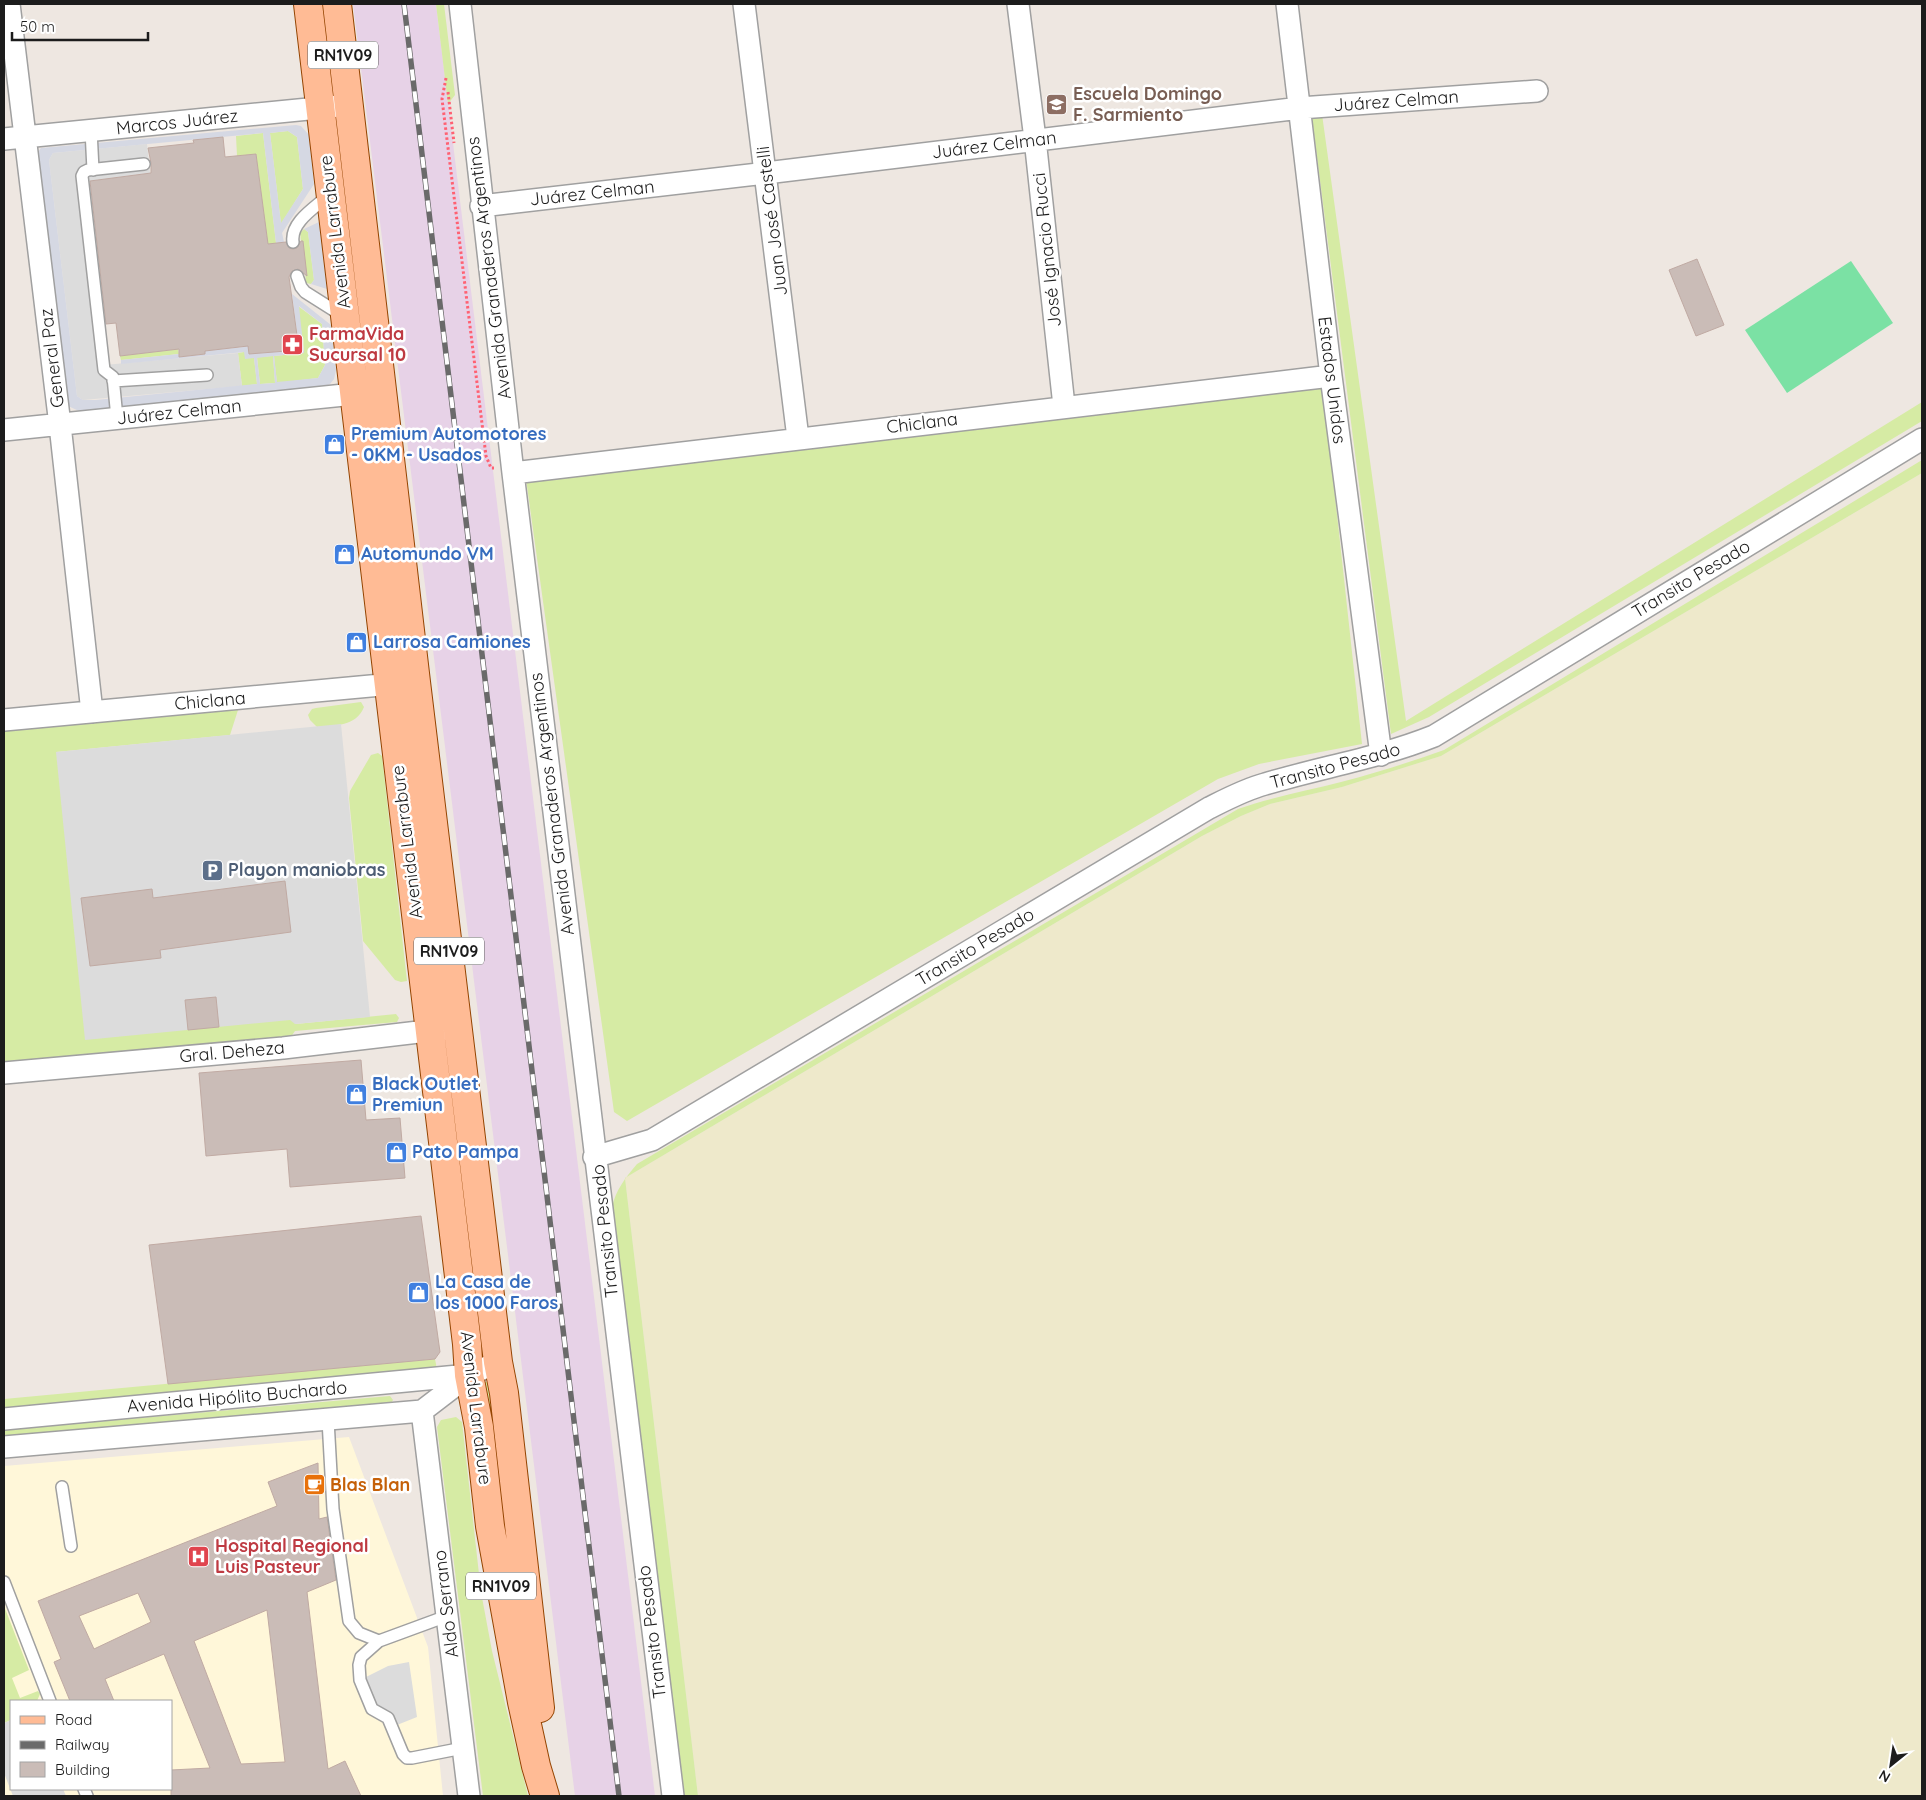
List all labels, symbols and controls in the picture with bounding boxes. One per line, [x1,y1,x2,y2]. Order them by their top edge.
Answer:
scale bar [12,10,149,42]
text: 50 m [20,17,55,36]
road number: RN1V09 [308,42,378,68]
place label: Escuela Domingo F. Sarmiento [1073,82,1222,126]
street label: Juárez Celman [1333,85,1459,116]
school or university icon: Escuela Domingo F. Sarmiento [1045,92,1069,116]
street label: Marcos Juárez [115,104,239,139]
street label: Juárez Celman [930,125,1058,164]
street label: Avenida Granaderos Argentinos [461,135,516,401]
street label: Juan José Castelli [751,145,792,297]
street label: Avenida Larrabure [314,154,355,310]
street label: José Ignacio Rucci [1027,172,1066,328]
street label: Juárez Celman [528,175,656,210]
street label: General Paz [34,307,69,409]
street label: Estados Unidos [1313,315,1352,445]
place label: FarmaVida Sucursal 10 [309,322,406,366]
pharmacy icon: FarmaVida Sucursal 10 [281,332,305,356]
street label: Juárez Celman [115,394,243,429]
street label: Chiclana [885,407,959,438]
place label: Premium Automotores - 0KM - Usados [351,422,547,466]
shop icon: Premium Automotores - 0KM - Usados [323,432,347,456]
street label: Transito Pesado [1627,534,1754,623]
shop icon: Automundo VM [333,542,357,566]
place label: Automundo VM [361,542,494,565]
shop icon: Larrosa Camiones [345,630,369,654]
place label: Larrosa Camiones [373,630,531,653]
street label: Avenida Granaderos Argentinos [524,671,579,937]
street label: Chiclana [173,686,247,715]
street label: Transito Pesado [1267,737,1403,794]
street label: Avenida Larrabure [386,764,427,920]
parking icon: Playon maniobras [200,858,224,882]
place label: Playon maniobras [228,858,386,881]
street label: Transito Pesado [911,902,1038,991]
road number: RN1V09 [414,938,484,964]
street label: Gral. Deheza [178,1035,286,1068]
place label: Black Outlet Premiun [372,1072,479,1116]
shop icon: Black Outlet Premiun [344,1082,368,1106]
shop icon: Pato Pampa [384,1140,408,1164]
place label: Pato Pampa [412,1140,519,1163]
street label: Transito Pesado [586,1163,623,1299]
place label: La Casa de los 1000 Faros [435,1270,559,1314]
shop icon: La Casa de los 1000 Faros [407,1280,431,1304]
street label: Avenida Larrabure [456,1330,497,1486]
street label: Avenida Hipólito Buchardo [126,1375,348,1418]
cafe icon: Blas Blan [302,1473,326,1497]
place label: Blas Blan [330,1473,410,1496]
place label: Hospital Regional Luis Pasteur [215,1534,369,1578]
hospital icon: Hospital Regional Luis Pasteur [187,1544,211,1568]
street label: Aldo Serrano [427,1549,464,1659]
street label: Transito Pesado [632,1564,671,1700]
road number: RN1V09 [466,1572,536,1600]
legend [10,1700,172,1790]
text: Road [55,1710,92,1729]
text: Railway [55,1735,110,1754]
north arrow [1866,1740,1916,1790]
text: Building [55,1760,110,1779]
text: N [1876,1766,1893,1787]

